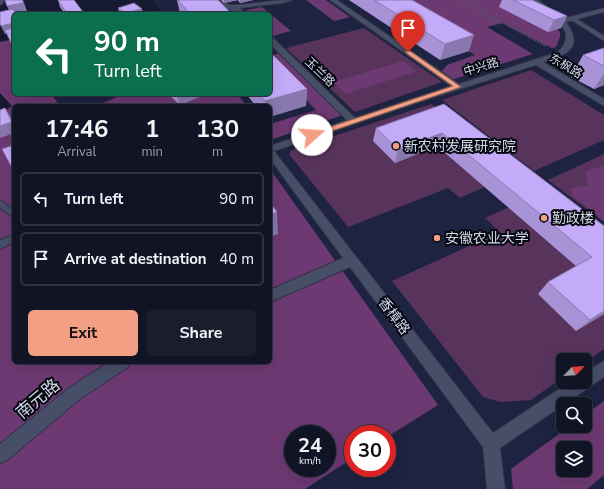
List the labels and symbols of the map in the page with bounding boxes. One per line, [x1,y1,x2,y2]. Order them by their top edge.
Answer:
pin [391,11,425,52]
street label: 东枫路 [546,50,586,82]
street label: 玉兰路 [301,54,339,90]
street label: 中兴路 [461,54,501,80]
position arrow [291,114,333,156]
place label: 新农村发展研究院 [404,137,516,156]
marker: 新农村发展研究院 [391,141,401,151]
place label: 勤政楼 [552,209,594,228]
marker: 勤政楼 [539,213,549,223]
place label: 安徽农业大学 [445,229,529,248]
marker: 安徽农业大学 [432,233,442,243]
street label: 香樟路 [374,294,414,338]
north arrow [556,353,592,389]
street label: 南元路 [11,374,65,424]
speed limit sign: 30 [344,425,396,477]

